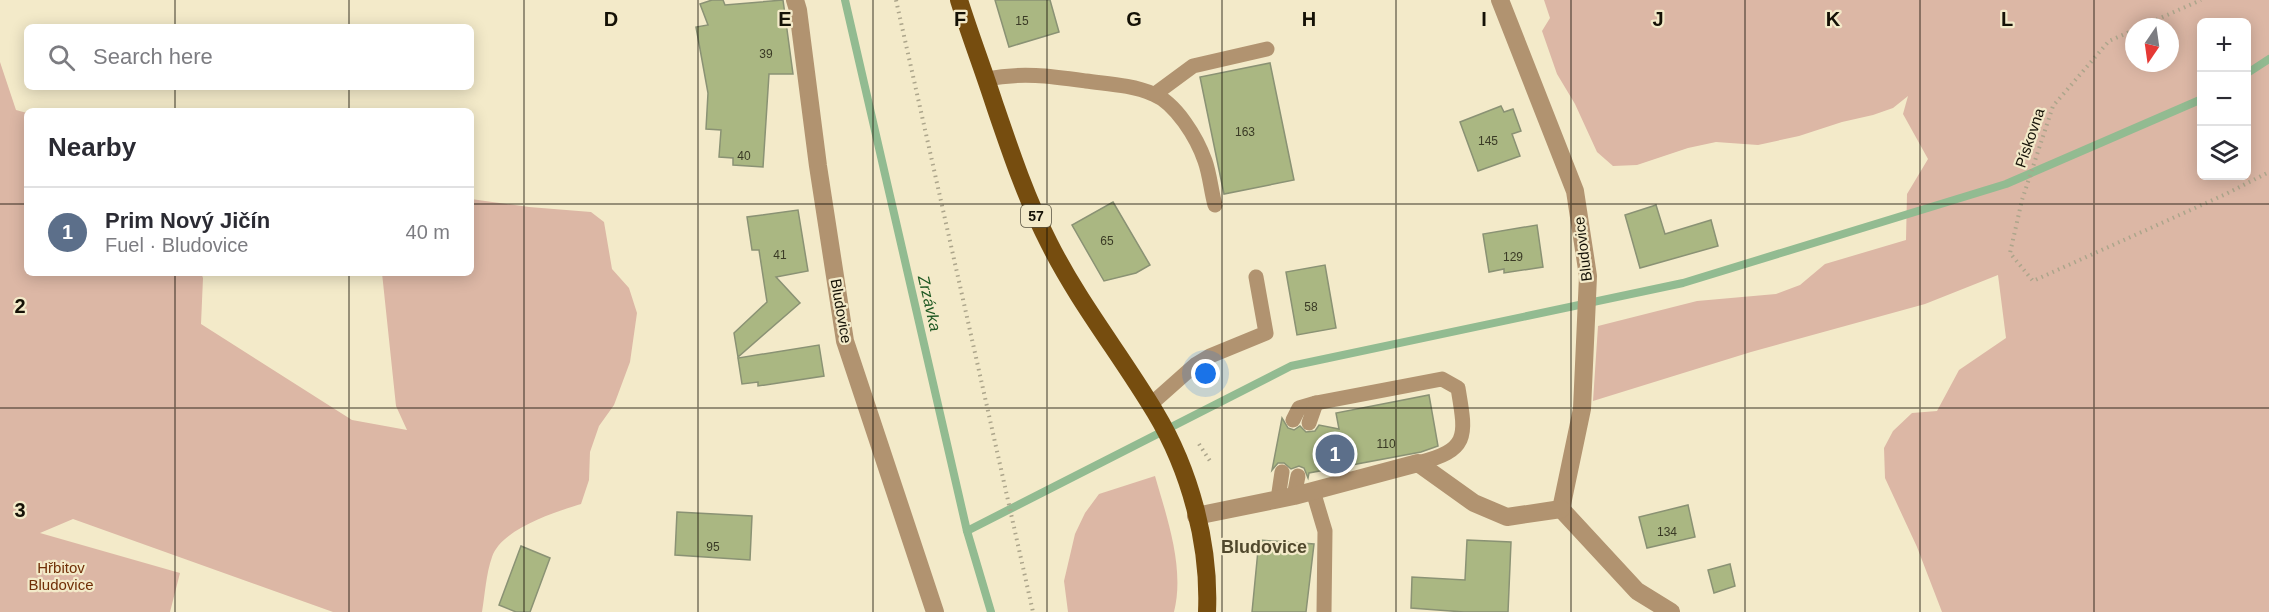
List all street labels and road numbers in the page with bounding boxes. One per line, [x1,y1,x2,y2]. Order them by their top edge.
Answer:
street label: Pískovna [2011,105,2048,170]
road number: 57 [1021,205,1051,227]
street label: Bludovice [1570,216,1595,282]
street label: Bludovice [827,277,856,344]

